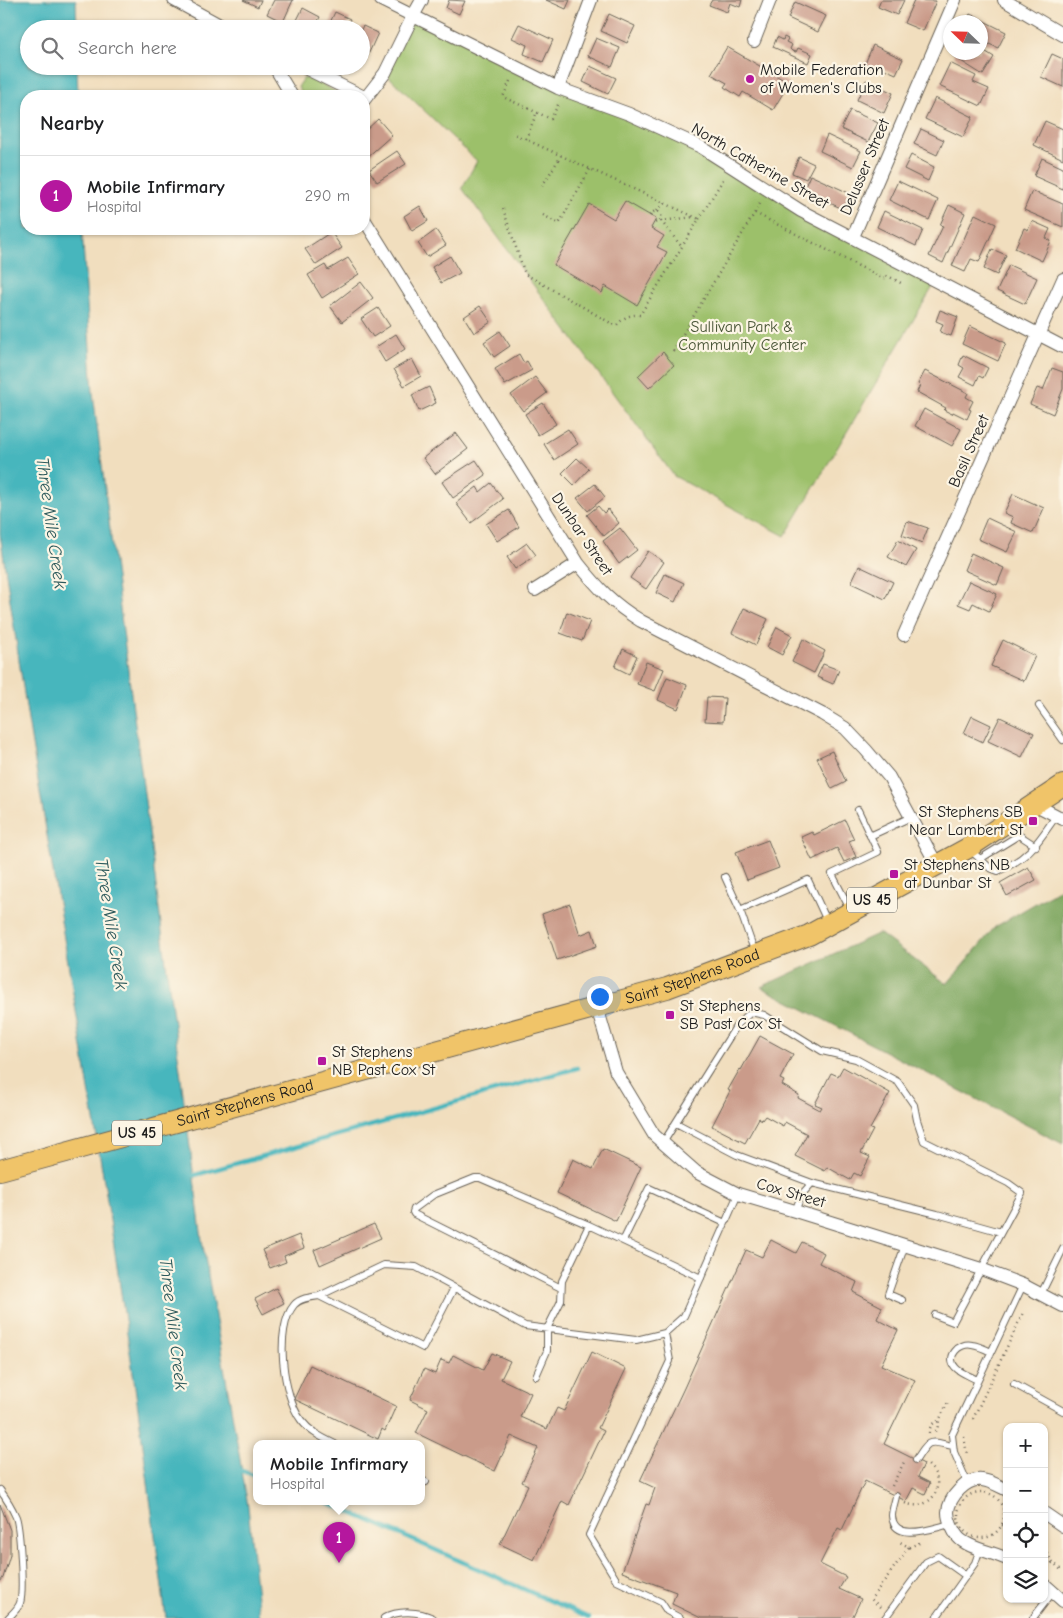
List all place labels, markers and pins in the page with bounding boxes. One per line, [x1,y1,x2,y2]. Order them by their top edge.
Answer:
place label: Mobile Federation of Women's Clubs [760,61,884,97]
marker: Mobile Federation of Women's Clubs [744,73,756,85]
place label: St Stephens SB Near Lambert St [909,803,1023,839]
marker: St Stephens SB Near Lambert St [1027,815,1039,827]
place label: St Stephens NB at Dunbar St [904,856,1010,892]
marker: St Stephens NB at Dunbar St [888,868,900,880]
place label: St Stephens SB Past Cox St [680,997,782,1033]
marker: St Stephens SB Past Cox St [664,1009,676,1021]
place label: St Stephens NB Past Cox St [332,1043,436,1079]
marker: St Stephens NB Past Cox St [316,1055,328,1067]
pin: 1 [323,1522,355,1563]

